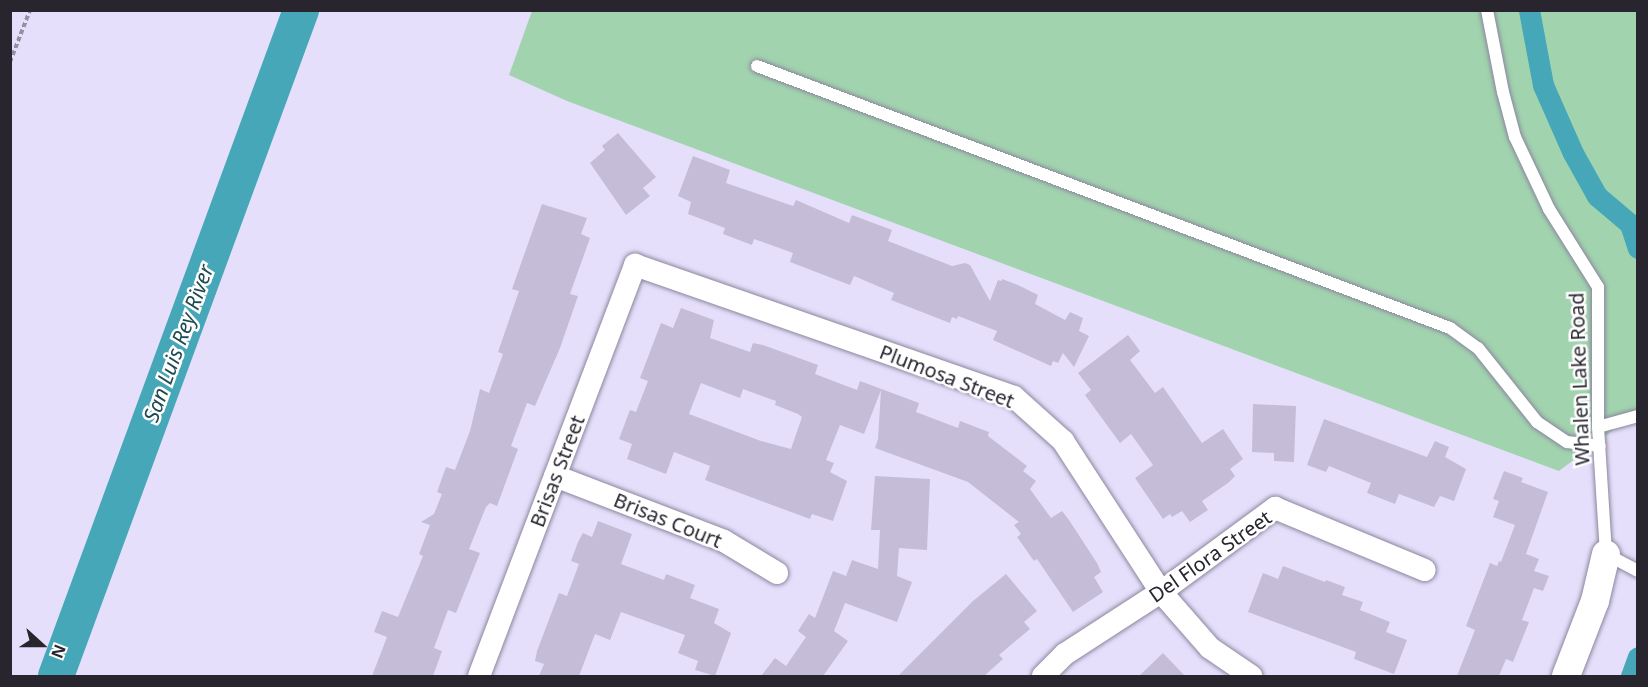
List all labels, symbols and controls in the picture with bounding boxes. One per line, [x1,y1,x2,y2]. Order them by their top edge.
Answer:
water label: San Luis Rey River [138,261,218,425]
street label: Whalen Lake Road [1564,292,1594,466]
street label: Plumosa Street [876,339,1018,413]
street label: Brisas Street [525,412,589,530]
street label: Brisas Court [610,487,726,553]
street label: Del Flora Street [1144,505,1276,607]
north arrow [12,615,72,675]
text: N [46,641,71,661]

